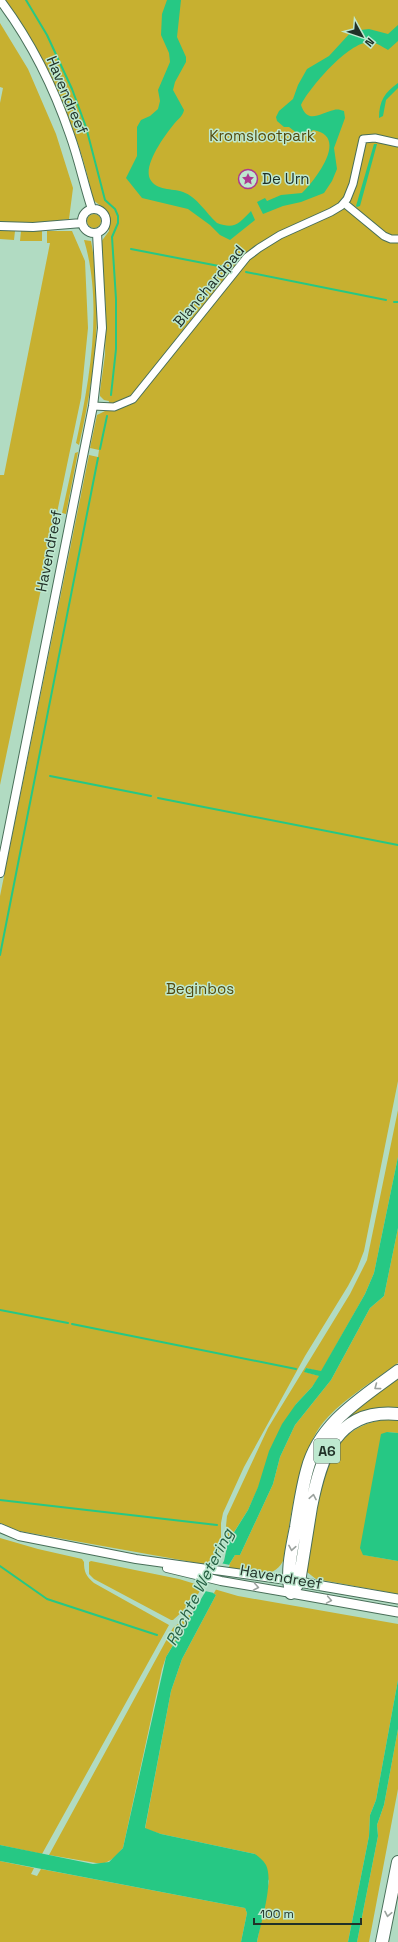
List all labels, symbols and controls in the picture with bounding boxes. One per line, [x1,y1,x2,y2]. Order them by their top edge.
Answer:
north arrow [342,16,382,56]
text: N [362,35,377,50]
street label: Havendreef [42,53,93,137]
park label: Kromslootpark [209,126,315,145]
place icon: De Urn [237,168,259,190]
place label: De Urn [262,169,310,188]
street label: Blanchardpad [169,241,248,330]
street label: Havendreef [31,508,66,593]
park label: Beginbos [166,979,234,998]
one-way arrow [374,1382,381,1389]
road number: A6 [314,1439,340,1463]
one-way arrow [309,1494,317,1500]
water label: Rechte Wetering [161,1524,238,1649]
one-way arrow [289,1545,297,1551]
street label: Havendreef [239,1560,324,1593]
one-way arrow [253,1582,259,1591]
one-way arrow [326,1595,332,1604]
scale bar [254,1900,361,1926]
text: 100 m [260,1906,294,1922]
one-way arrow [384,1911,392,1917]

